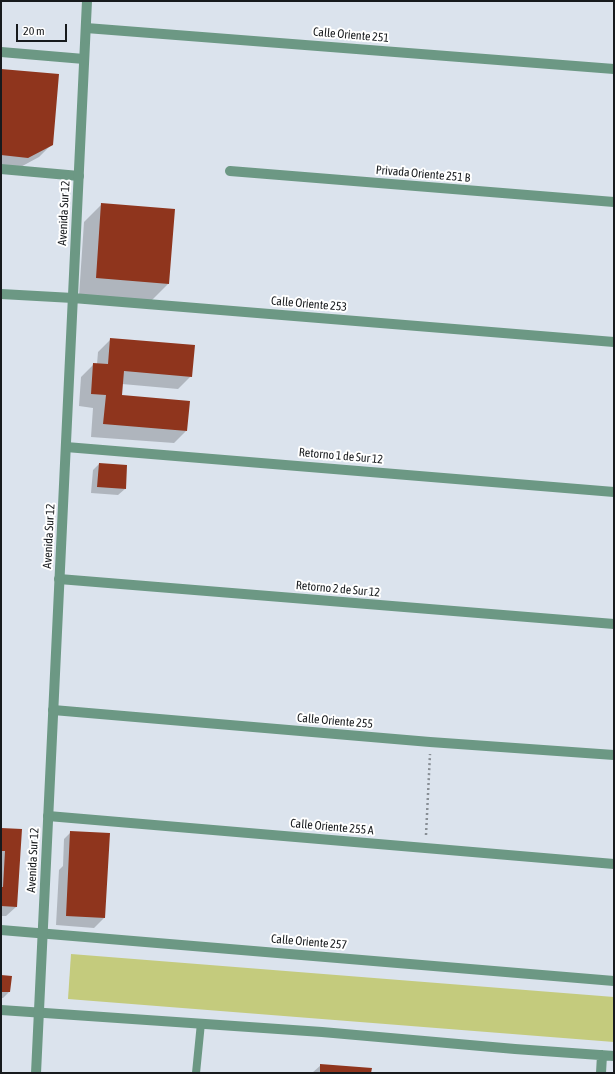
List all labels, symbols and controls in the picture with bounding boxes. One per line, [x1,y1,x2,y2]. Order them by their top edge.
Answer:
scale bar [18,16,69,42]
text: 20 m [23,24,45,38]
street label: Calle Oriente 251 [312,25,390,45]
street label: Privada Oriente 251 B [375,163,471,185]
street label: Avenida Sur 12 [55,180,73,246]
street label: Calle Oriente 253 [270,294,348,314]
street label: Retorno 1 de Sur 12 [298,445,384,467]
street label: Avenida Sur 12 [40,503,58,569]
street label: Retorno 2 de Sur 12 [295,578,381,600]
street label: Calle Oriente 255 [296,711,374,731]
street label: Calle Oriente 255 A [290,816,374,838]
street label: Avenida Sur 12 [24,827,42,893]
street label: Calle Oriente 257 [270,932,348,952]

